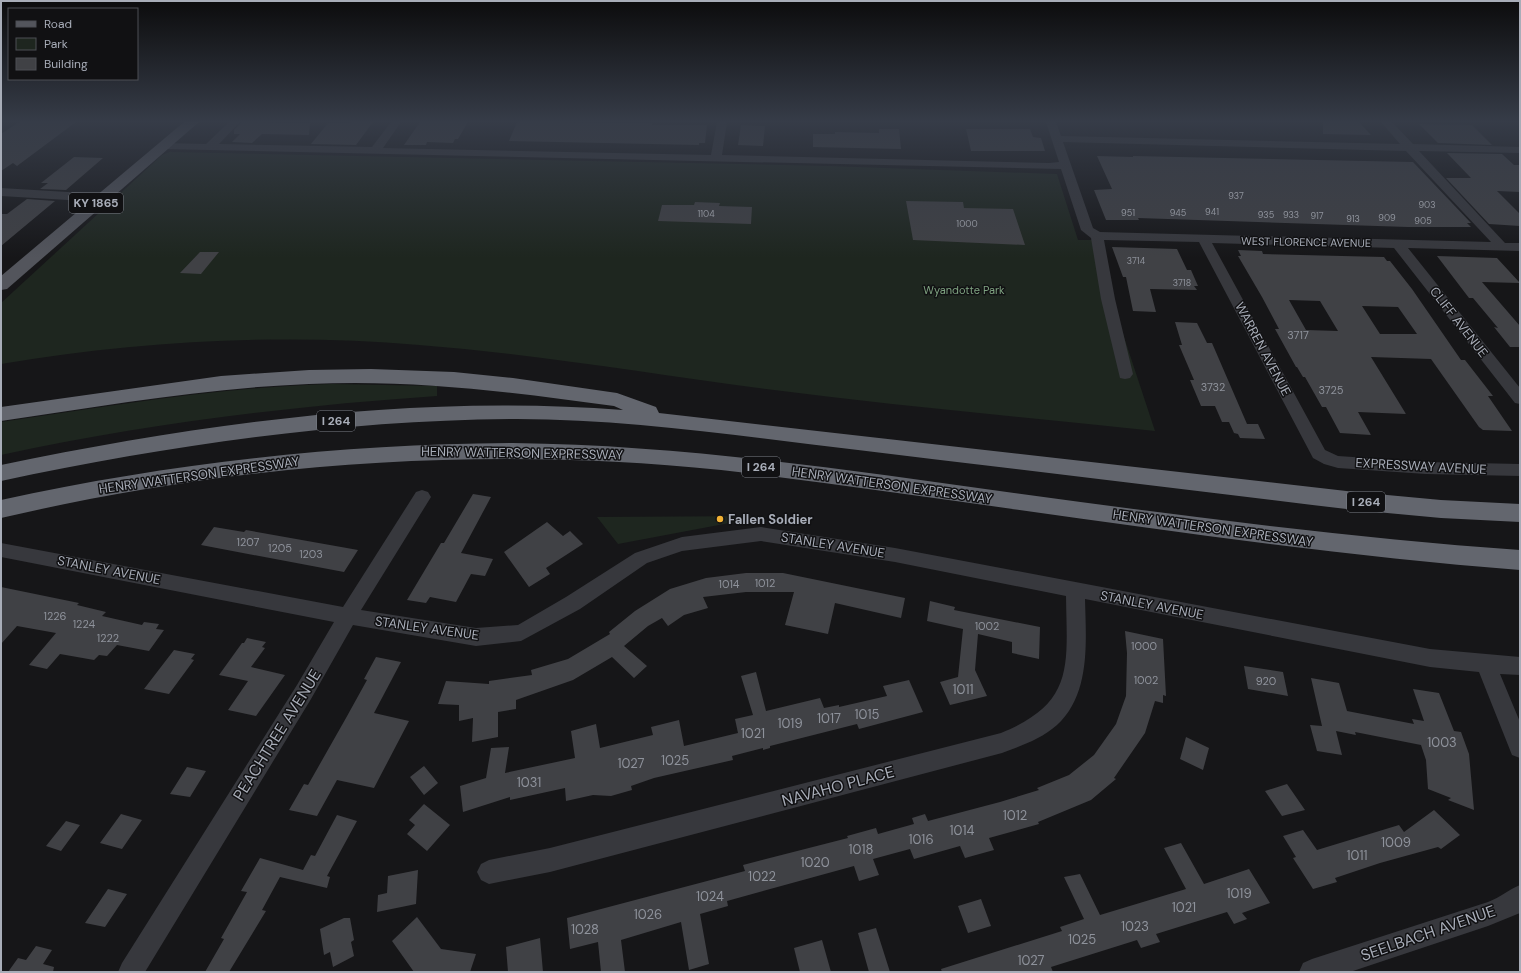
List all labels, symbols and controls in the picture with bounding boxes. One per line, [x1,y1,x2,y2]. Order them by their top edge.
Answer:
legend [8,8,138,80]
text: Road [44,16,72,32]
text: Park [44,36,68,52]
text: Building [44,56,88,72]
house number: 937 [1228,190,1244,202]
road number: KY 1865 [69,193,123,213]
house number: 903 [1418,199,1436,211]
house number: 941 [1205,206,1219,218]
house number: 951 [1121,207,1135,219]
house number: 945 [1170,207,1186,219]
house number: 1104 [697,208,715,220]
house number: 935 [1258,209,1274,221]
house number: 933 [1283,209,1299,221]
house number: 917 [1310,210,1324,222]
house number: 909 [1378,212,1396,224]
house number: 913 [1346,213,1360,225]
house number: 905 [1414,215,1432,227]
house number: 1000 [956,218,978,230]
street label: WEST FLORENCE AVENUE [1241,234,1371,250]
house number: 3714 [1127,255,1146,267]
house number: 3718 [1173,277,1191,289]
park label: Wyandotte Park [923,283,1005,297]
street label: CLIFF AVENUE [1426,283,1492,361]
street label: WARREN AVENUE [1231,299,1295,399]
house number: 3717 [1287,328,1309,342]
house number: 3732 [1201,380,1225,394]
house number: 3725 [1319,383,1344,397]
road number: I 264 [317,411,355,431]
street label: HENRY WATTERSON EXPRESSWAY [421,443,624,463]
street label: HENRY WATTERSON EXPRESSWAY [98,452,301,497]
street label: EXPRESSWAY AVENUE [1355,454,1487,478]
road number: I 264 [742,457,780,477]
street label: HENRY WATTERSON EXPRESSWAY [791,463,994,508]
road number: I 264 [1347,492,1385,512]
street label: HENRY WATTERSON EXPRESSWAY [1112,506,1315,551]
place label: Fallen Soldier [728,511,813,528]
marker: Fallen Soldier [715,514,725,524]
street label: STANLEY AVENUE [780,528,886,562]
house number: 1207 [237,535,260,549]
house number: 1205 [268,541,292,555]
house number: 1203 [299,547,323,561]
street label: STANLEY AVENUE [56,552,162,588]
house number: 1012 [755,576,775,590]
house number: 1014 [718,577,740,591]
street label: STANLEY AVENUE [1099,587,1205,623]
house number: 1226 [43,609,67,623]
street label: STANLEY AVENUE [374,612,480,644]
house number: 1224 [73,617,96,631]
house number: 1002 [975,619,999,633]
house number: 1222 [97,631,119,645]
house number: 1000 [1131,639,1157,653]
street label: PEACHTREE AVENUE [228,665,326,805]
house number: 1002 [1134,673,1158,687]
house number: 920 [1256,674,1276,688]
house number: 1011 [952,681,974,698]
house number: 1015 [855,706,880,723]
house number: 1017 [817,710,841,727]
house number: 1019 [777,715,803,732]
house number: 1021 [741,725,765,742]
house number: 1003 [1427,734,1457,751]
house number: 1025 [661,752,689,769]
house number: 1027 [617,755,645,772]
street label: NAVAHO PLACE [779,761,897,811]
house number: 1031 [517,774,541,791]
house number: 1012 [1003,807,1027,824]
house number: 1014 [950,822,975,839]
house number: 1016 [908,831,934,848]
house number: 1009 [1381,834,1411,851]
house number: 1018 [849,841,874,858]
house number: 1011 [1346,847,1368,864]
house number: 1020 [800,854,830,871]
house number: 1022 [748,868,776,885]
house number: 1019 [1226,885,1252,902]
house number: 1024 [696,888,724,905]
house number: 1021 [1172,899,1196,916]
street label: SEELBACH AVENUE [1358,900,1498,966]
house number: 1026 [634,906,662,923]
house number: 1023 [1121,918,1149,935]
house number: 1028 [571,921,599,938]
house number: 1025 [1068,931,1096,948]
house number: 1027 [1017,952,1045,969]

